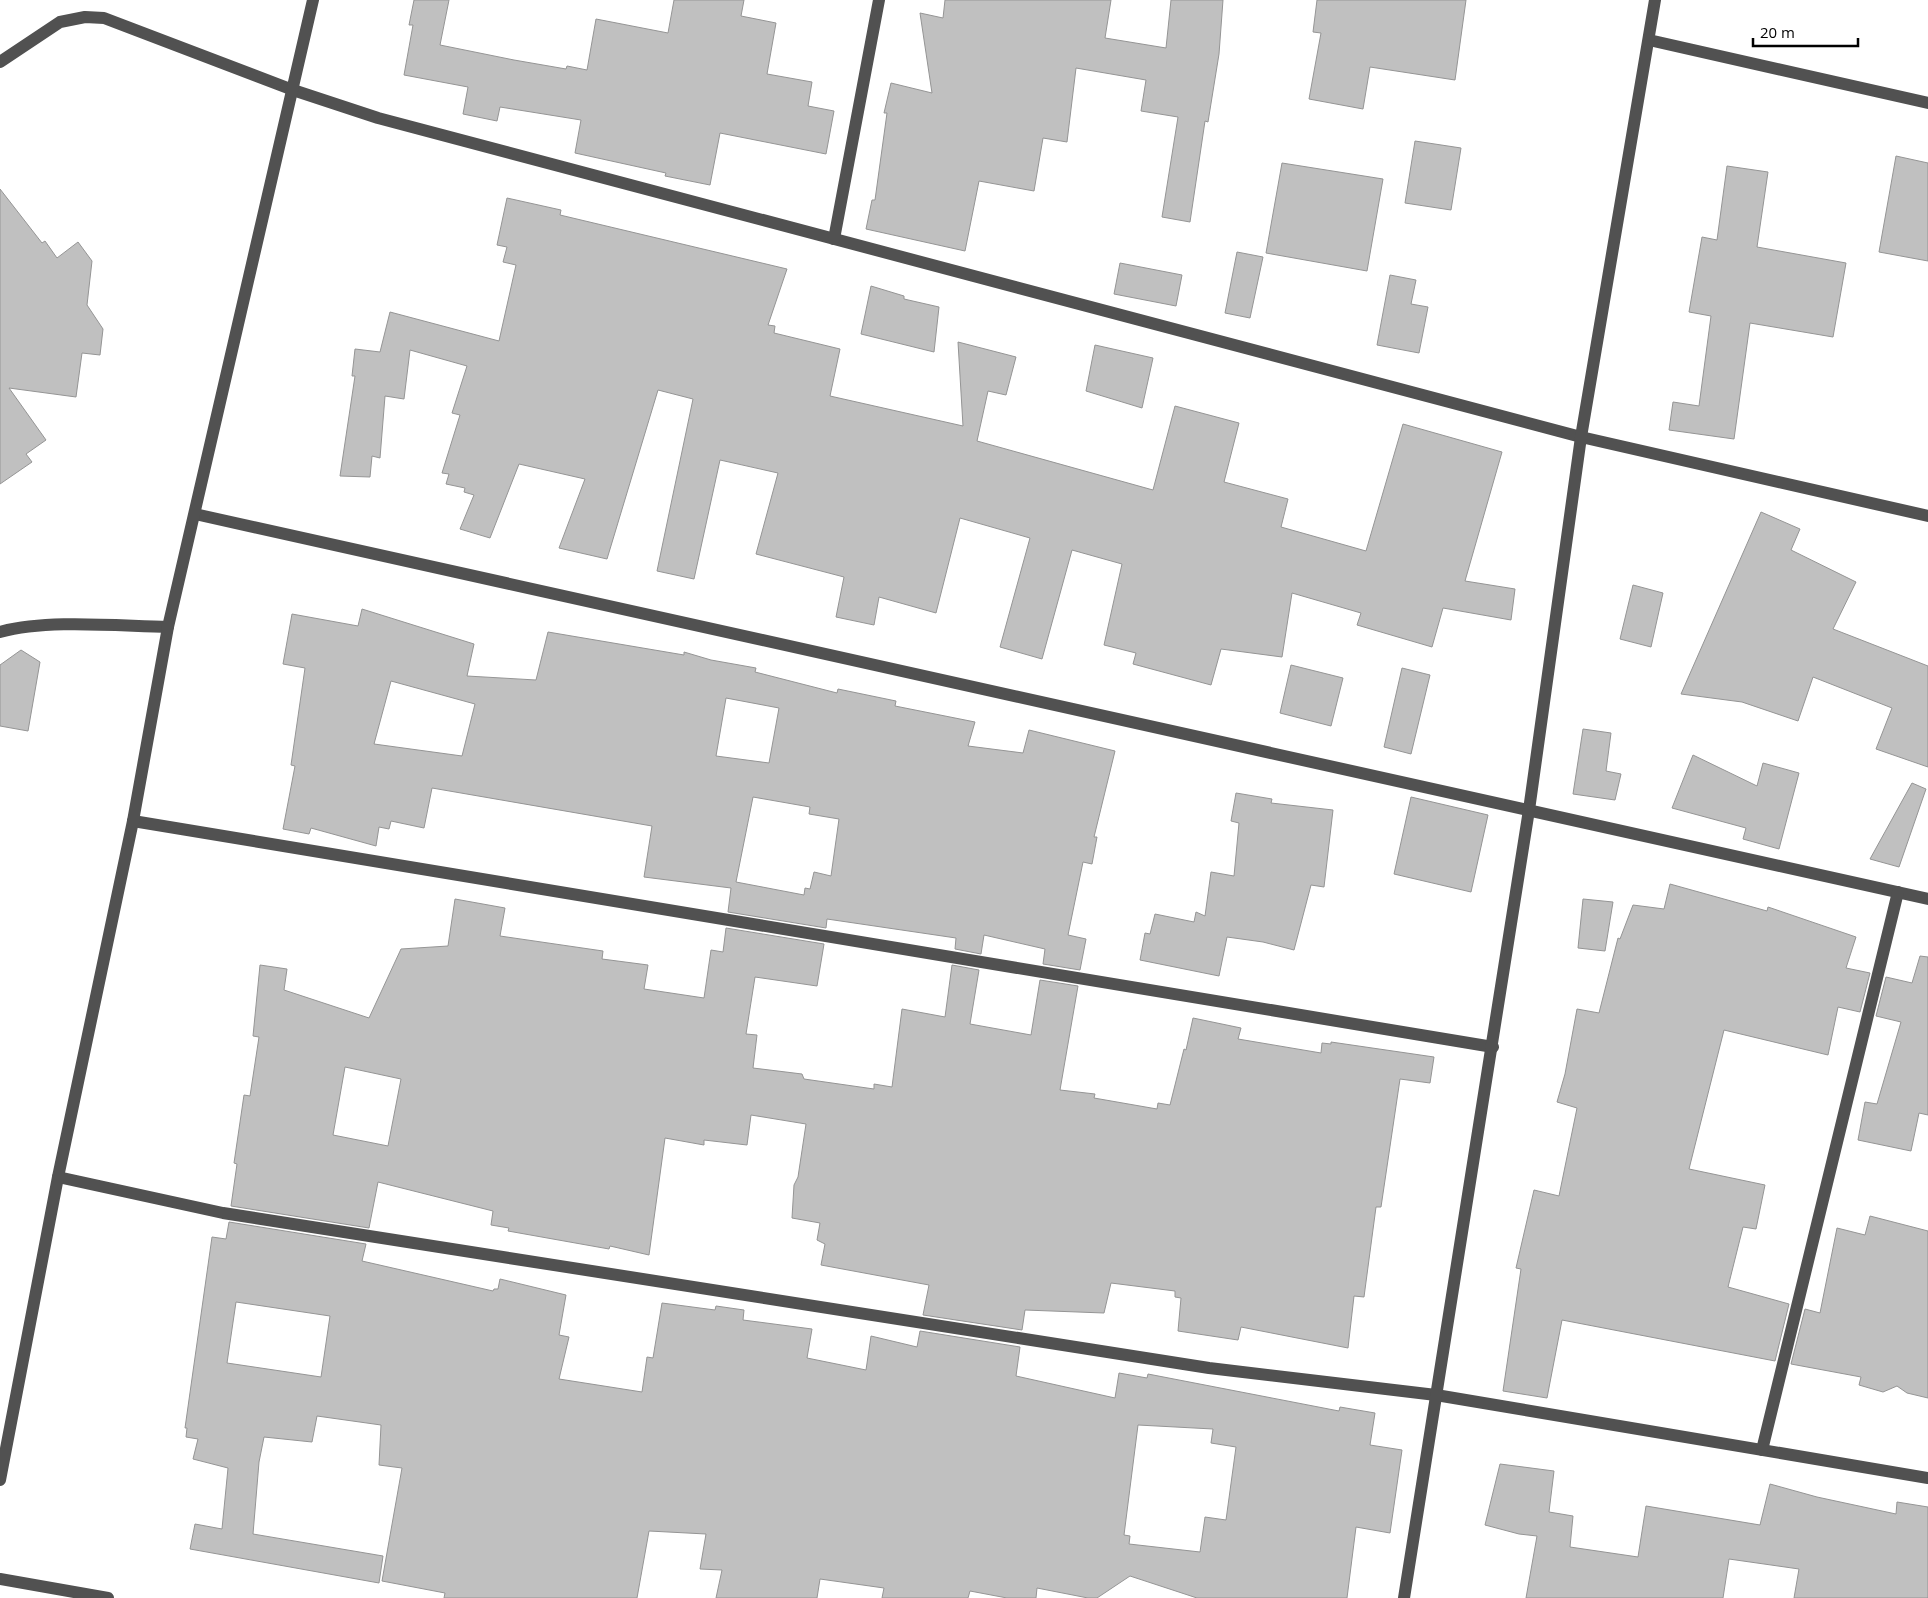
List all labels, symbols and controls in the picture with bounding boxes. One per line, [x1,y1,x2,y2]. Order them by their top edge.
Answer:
scale bar [1753,15,1858,47]
text: 20 m [1760,22,1795,42]

